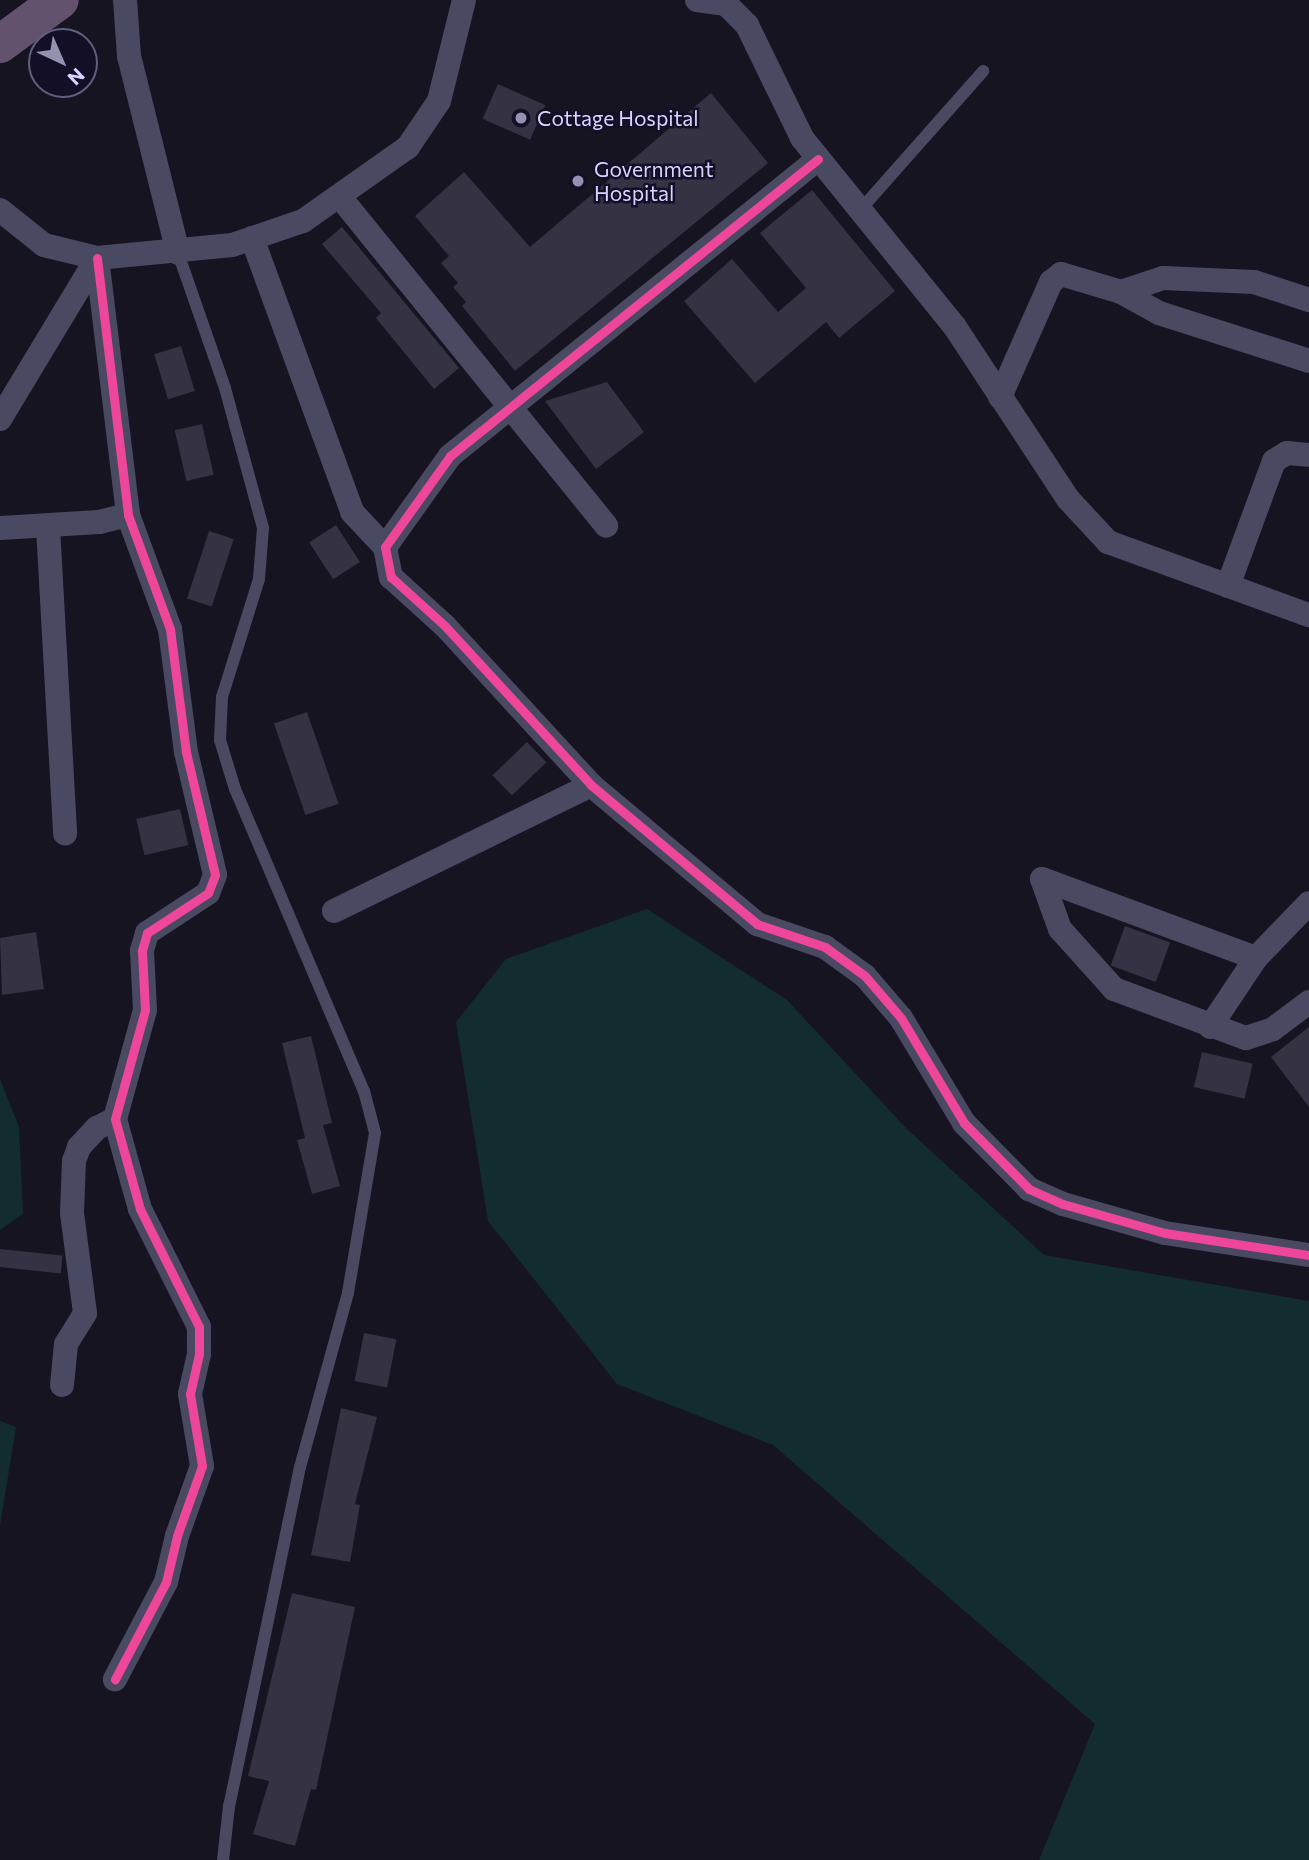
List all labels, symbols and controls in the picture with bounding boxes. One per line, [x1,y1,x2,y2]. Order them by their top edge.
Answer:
north arrow [28,28,98,98]
text: N [63,64,90,90]
place label: Cottage Hospital [537,105,699,131]
marker: Cottage Hospital [511,108,531,128]
place label: Government Hospital [594,156,714,206]
marker: Government Hospital [568,171,588,191]

